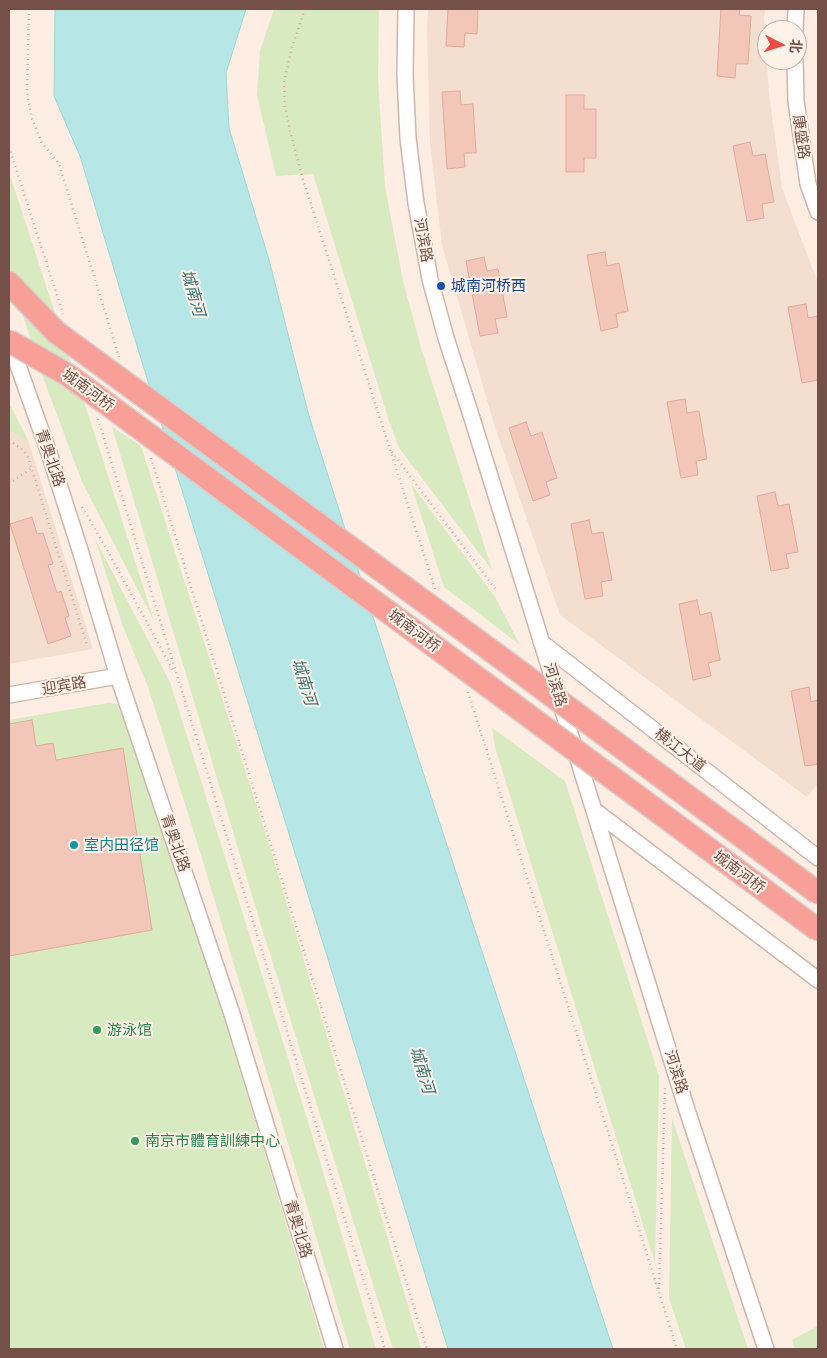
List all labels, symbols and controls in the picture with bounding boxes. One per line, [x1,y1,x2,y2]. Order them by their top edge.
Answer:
north arrow [757,20,807,70]
text: 北 [787,39,805,54]
street label: 康盛路 [789,113,813,161]
street label: 河滨路 [410,216,436,264]
water label: 城南河 [177,267,209,319]
place label: 城南河桥西 [451,277,526,295]
marker: 城南河桥西 [435,280,447,292]
street label: 城南河桥 [58,365,118,415]
street label: 青奥北路 [32,427,68,489]
street label: 城南河桥 [385,606,443,656]
water label: 城南河 [288,656,320,708]
street label: 河滨路 [540,661,570,709]
street label: 迎宾路 [40,673,88,699]
street label: 横江大道 [651,724,709,776]
street label: 青奥北路 [157,812,193,874]
place label: 室内田径馆 [84,836,159,854]
marker: 室内田径馆 [68,839,80,851]
street label: 城南河桥 [710,847,768,897]
place label: 游泳馆 [107,1021,152,1039]
marker: 游泳馆 [91,1024,103,1036]
water label: 城南河 [406,1044,438,1096]
street label: 河滨路 [661,1048,691,1096]
place label: 南京市體育訓練中心 [145,1132,280,1150]
marker: 南京市體育訓練中心 [129,1135,141,1147]
street label: 青奥北路 [281,1198,315,1260]

